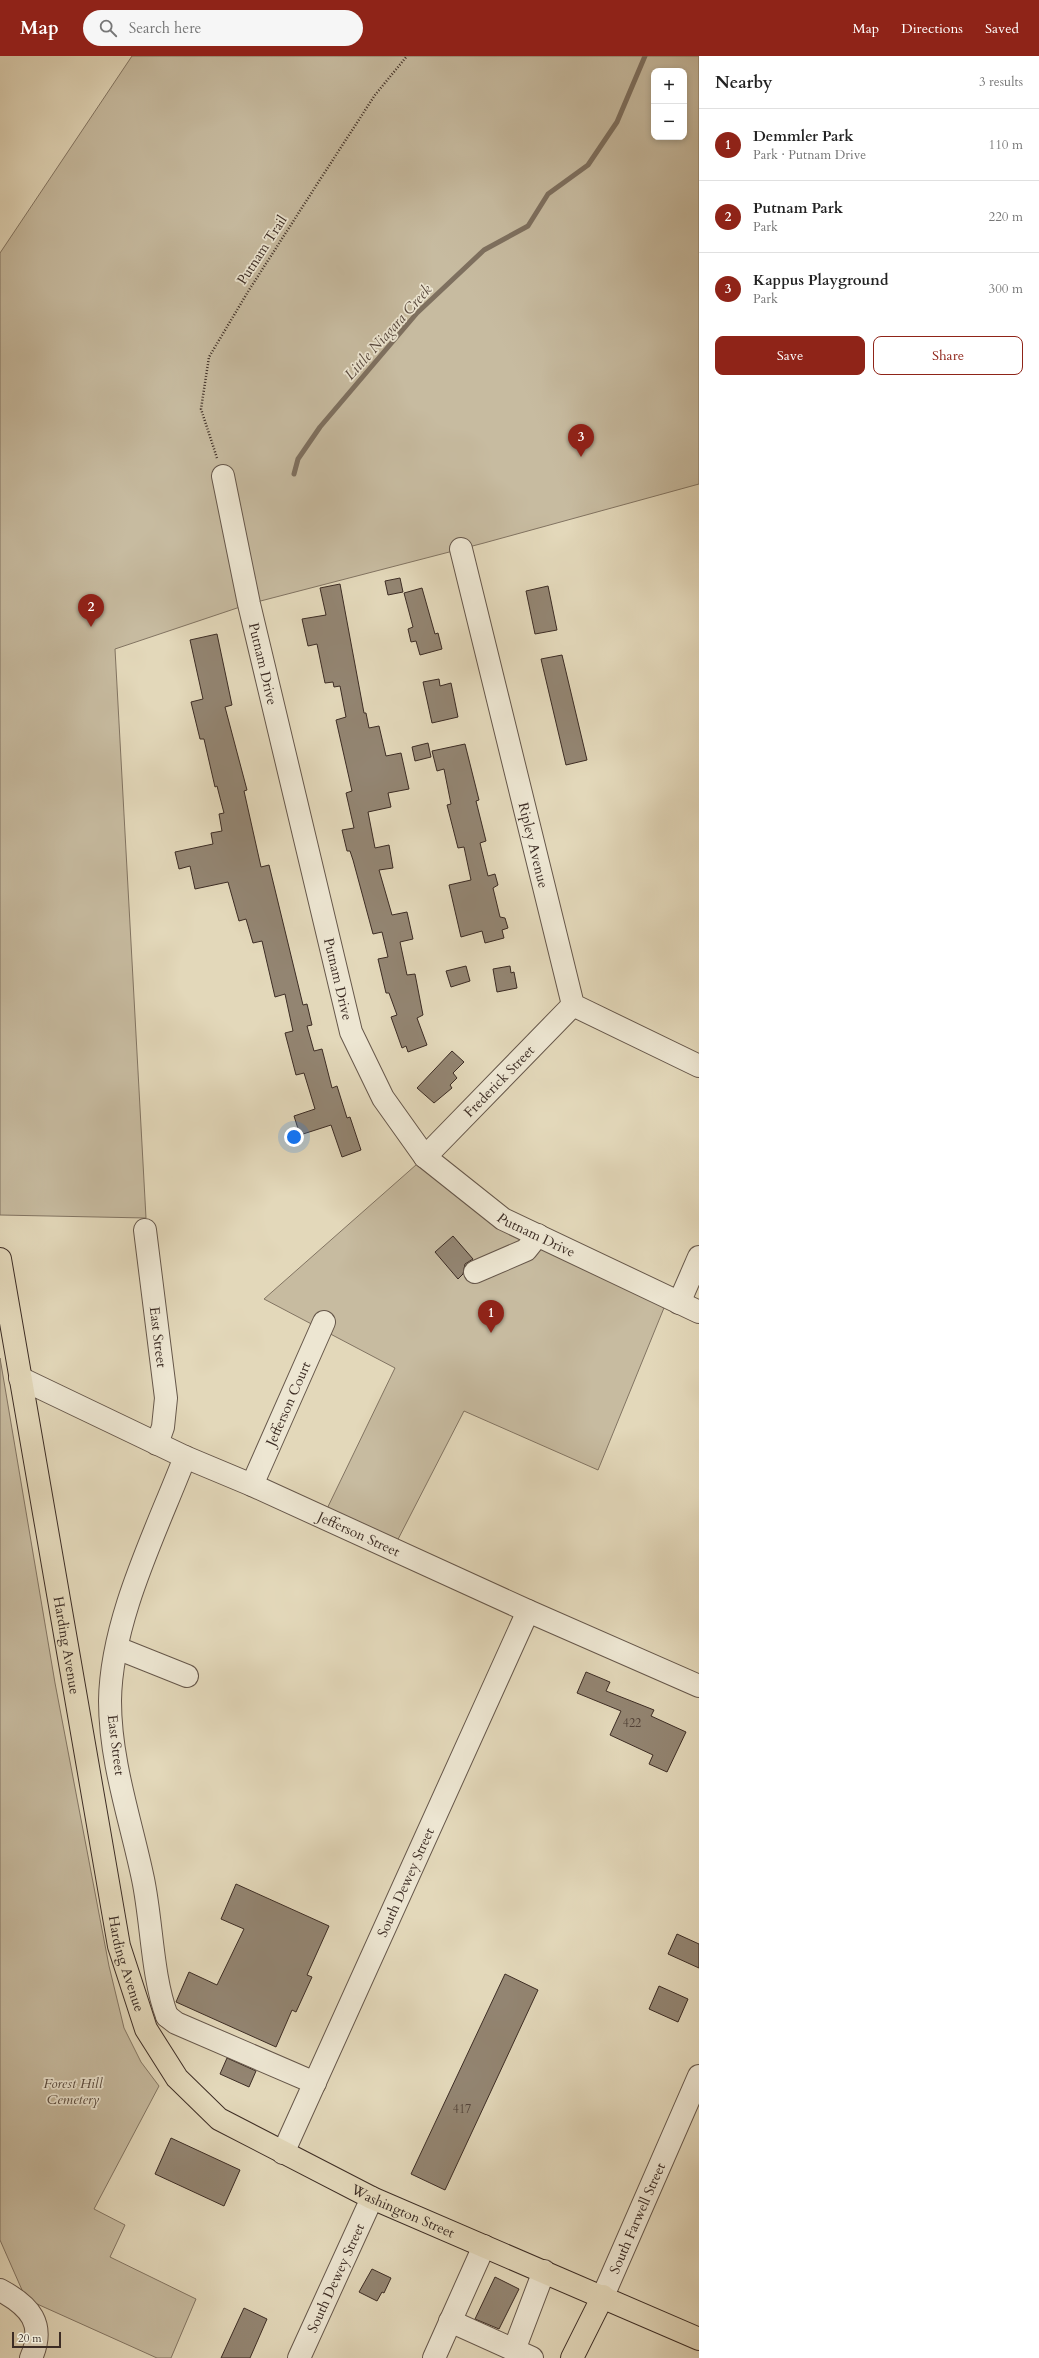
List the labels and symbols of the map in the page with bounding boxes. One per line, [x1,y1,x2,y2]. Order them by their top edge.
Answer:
street label: Putnam Trail [233,211,292,288]
water label: Little Niagara Creek [340,280,437,384]
pin: 3 [568,424,594,457]
pin: 2 [78,594,104,627]
street label: Putnam Drive [244,621,282,707]
street label: Ripley Avenue [514,800,553,890]
street label: Putnam Drive [319,936,357,1022]
street label: Frederick Street [459,1040,539,1121]
your location [284,1127,304,1147]
street label: Putnam Drive [493,1208,578,1261]
pin: 1 [478,1300,504,1333]
street label: East Street [145,1306,172,1369]
street label: Jefferson Court [260,1358,315,1451]
street label: Jefferson Street [313,1506,404,1561]
street label: Harding Avenue [49,1595,85,1696]
street label: East Street [103,1713,129,1777]
house number: 422 [623,1715,641,1731]
street label: South Dewey Street [372,1824,439,1940]
street label: Harding Avenue [104,1914,149,2014]
park label: Forest Hill Cemetery [44,2074,104,2109]
house number: 417 [453,2101,471,2117]
street label: South Farwell Street [604,2159,670,2277]
street label: Washington Street [347,2179,458,2242]
street label: South Dewey Street [302,2220,369,2336]
scale bar [12,2330,61,2349]

